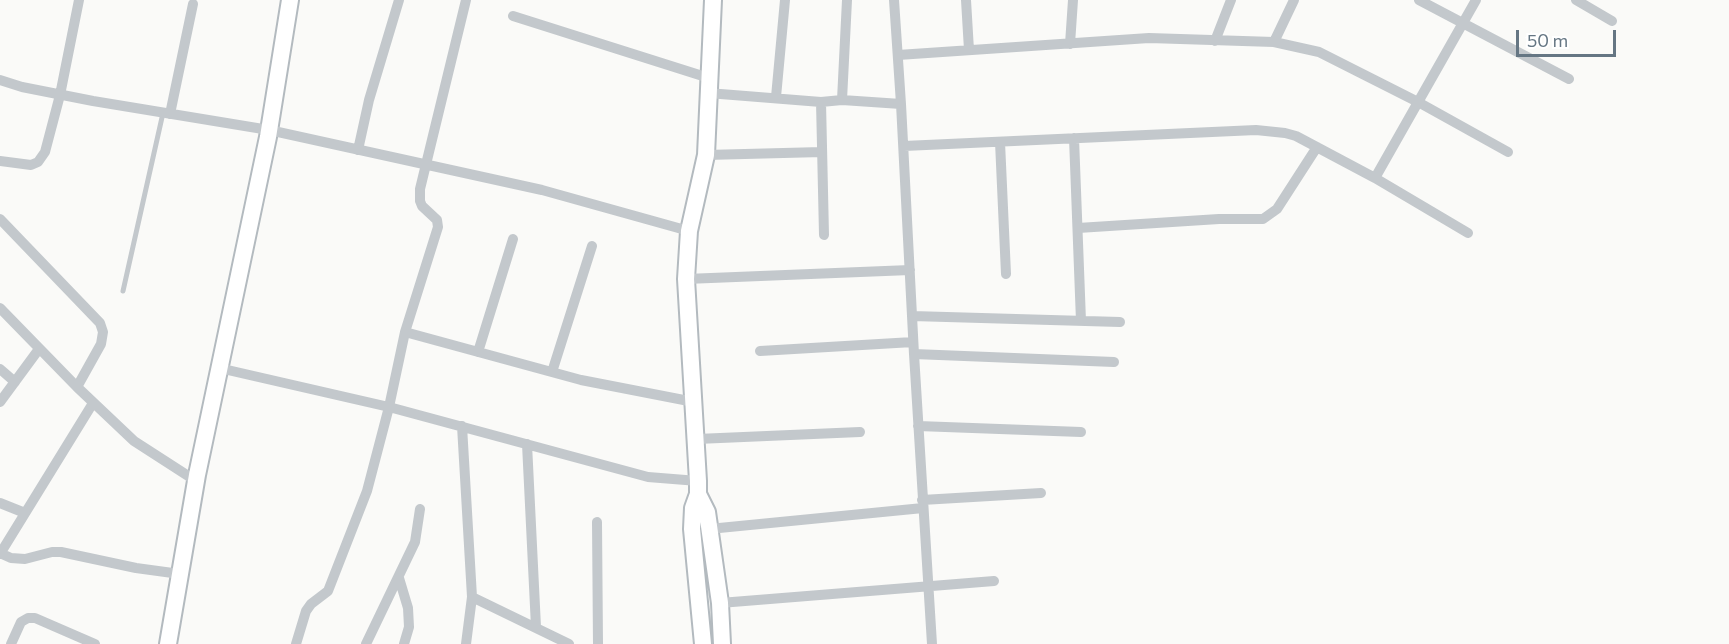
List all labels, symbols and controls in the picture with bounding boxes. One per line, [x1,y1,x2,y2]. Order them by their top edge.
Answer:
scale bar [1519,18,1620,56]
text: 50 m [1527,29,1568,51]

